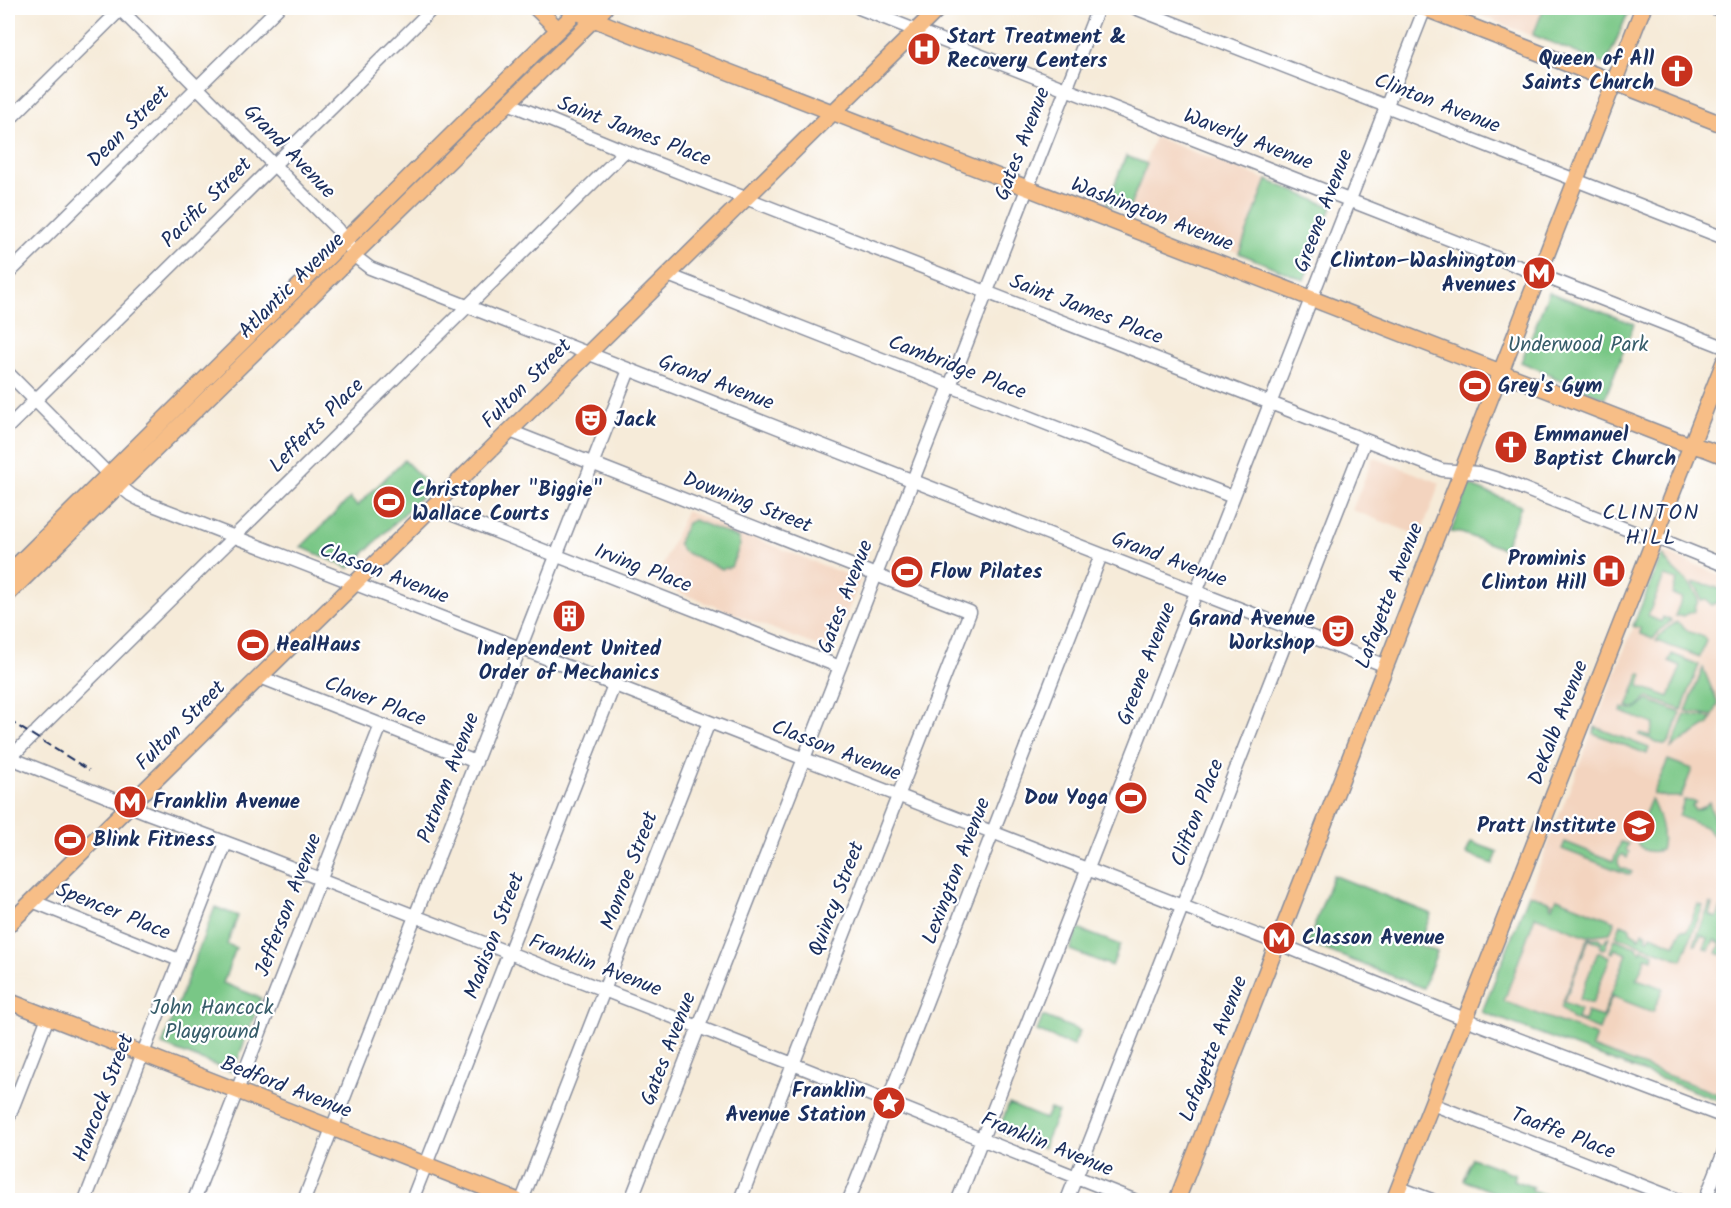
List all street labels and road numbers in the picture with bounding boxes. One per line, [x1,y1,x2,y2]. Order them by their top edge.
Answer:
street label: Clinton Avenue [1369,65,1506,143]
street label: Dean Street [80,77,179,176]
street label: Gates Avenue [986,82,1060,206]
street label: Saint James Place [552,88,716,177]
street label: Grand Avenue [235,97,343,208]
street label: Waverly Avenue [1178,100,1318,180]
street label: Greene Avenue [1285,144,1363,277]
street label: Pacific Street [154,149,261,256]
street label: Washington Avenue [1066,169,1239,261]
street label: Atlantic Avenue [231,225,353,347]
street label: Saint James Place [1004,266,1168,355]
street label: Cambridge Place [883,326,1031,410]
street label: Fulton Street [474,330,581,437]
street label: Grand Avenue [653,346,779,420]
street label: Lefferts Place [262,370,373,481]
street label: Downing Street [677,463,817,543]
street label: Lafayette Avenue [1347,518,1433,674]
street label: Grand Avenue [1106,523,1232,597]
street label: Classon Avenue [314,534,454,614]
street label: Irving Place [589,535,697,603]
street label: Gates Avenue [809,535,883,659]
street label: Greene Avenue [1108,597,1186,730]
street label: DeKalb Avenue [1520,655,1598,790]
street label: Claver Place [319,668,431,737]
street label: Fulton Street [128,672,235,779]
street label: Putnam Avenue [409,707,489,848]
street label: Classon Avenue [766,711,906,791]
street label: Clifton Place [1162,754,1234,872]
street label: Lexington Avenue [914,792,1000,949]
street label: Monroe Street [592,806,668,935]
street label: Jefferson Avenue [246,828,332,982]
street label: Quincy Street [800,836,874,961]
street label: Madison Street [456,867,535,1004]
street label: Spencer Place [51,874,176,950]
street label: Franklin Avenue [524,925,667,1007]
street label: Lafayette Avenue [1171,971,1257,1127]
street label: Gates Avenue [632,987,706,1111]
street label: Hancock Street [64,1028,144,1167]
street label: Bedford Avenue [215,1048,357,1128]
street label: Taaffe Place [1506,1099,1621,1169]
street label: Franklin Avenue [976,1103,1119,1187]

